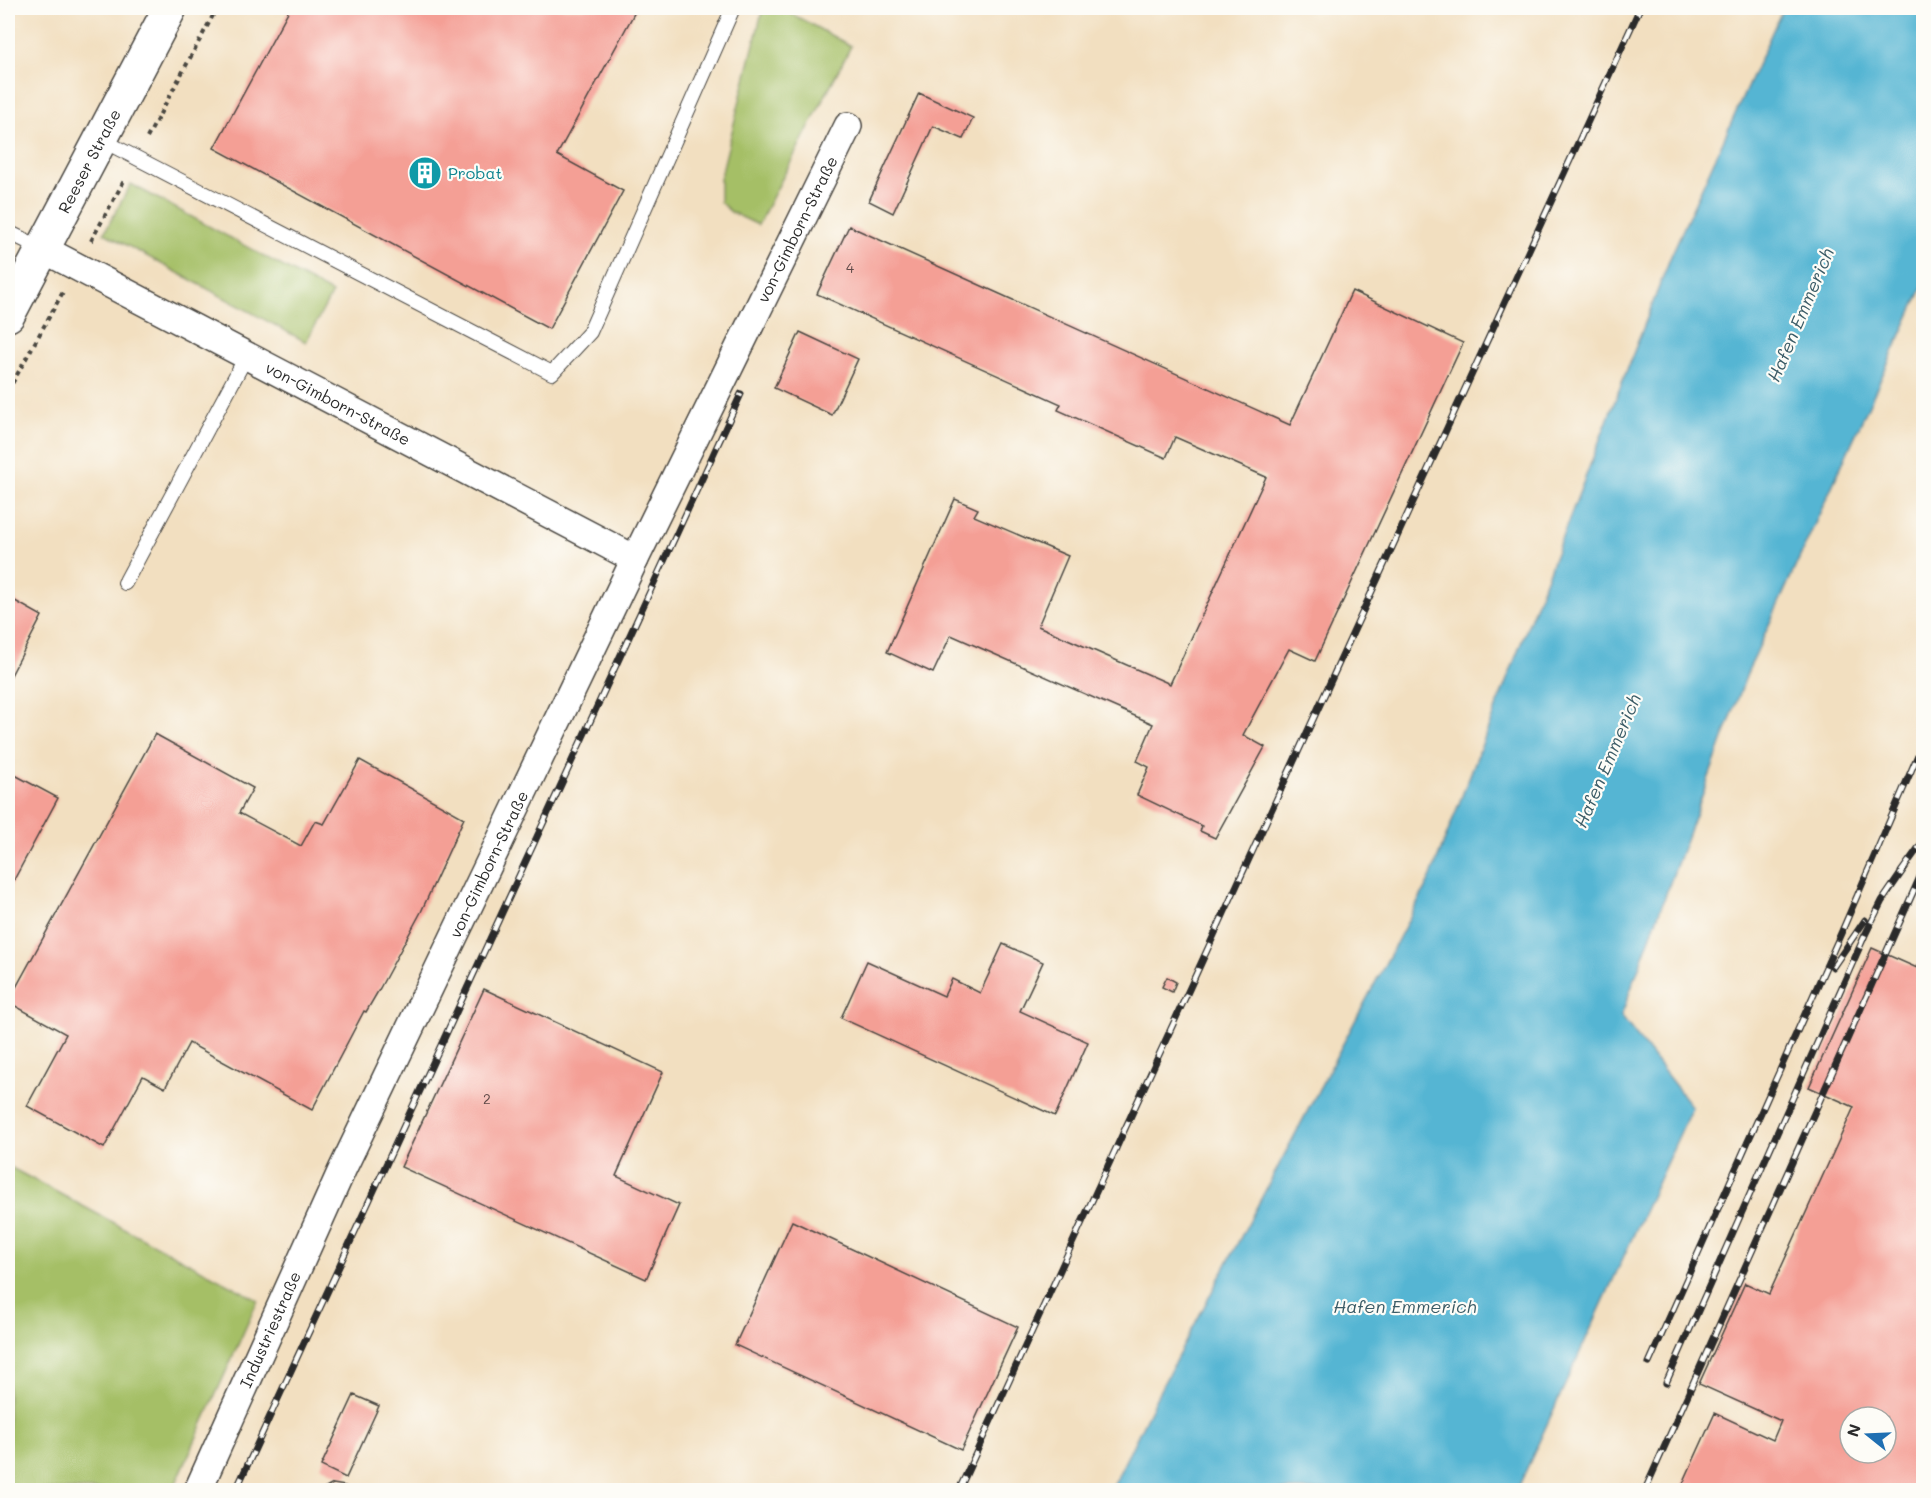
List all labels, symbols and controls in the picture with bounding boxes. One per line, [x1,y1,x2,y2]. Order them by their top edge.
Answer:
street label: Reeser Straße [53,105,125,217]
street label: von-Gimborn-Straße [752,152,842,306]
building icon: Probat [407,155,443,191]
place label: Probat [448,162,503,183]
water label: Hafen Emmerich [1761,244,1839,385]
house number: 4 [846,258,855,277]
street label: von-Gimborn-Straße [262,356,414,450]
water label: Hafen Emmerich [1568,690,1646,831]
street label: von-Gimborn-Straße [444,787,532,941]
house number: 2 [483,1089,491,1108]
street label: Industriestraße [234,1268,305,1391]
water label: Hafen Emmerich [1333,1294,1477,1318]
north arrow [1838,1405,1898,1465]
text: N [1841,1421,1865,1439]

